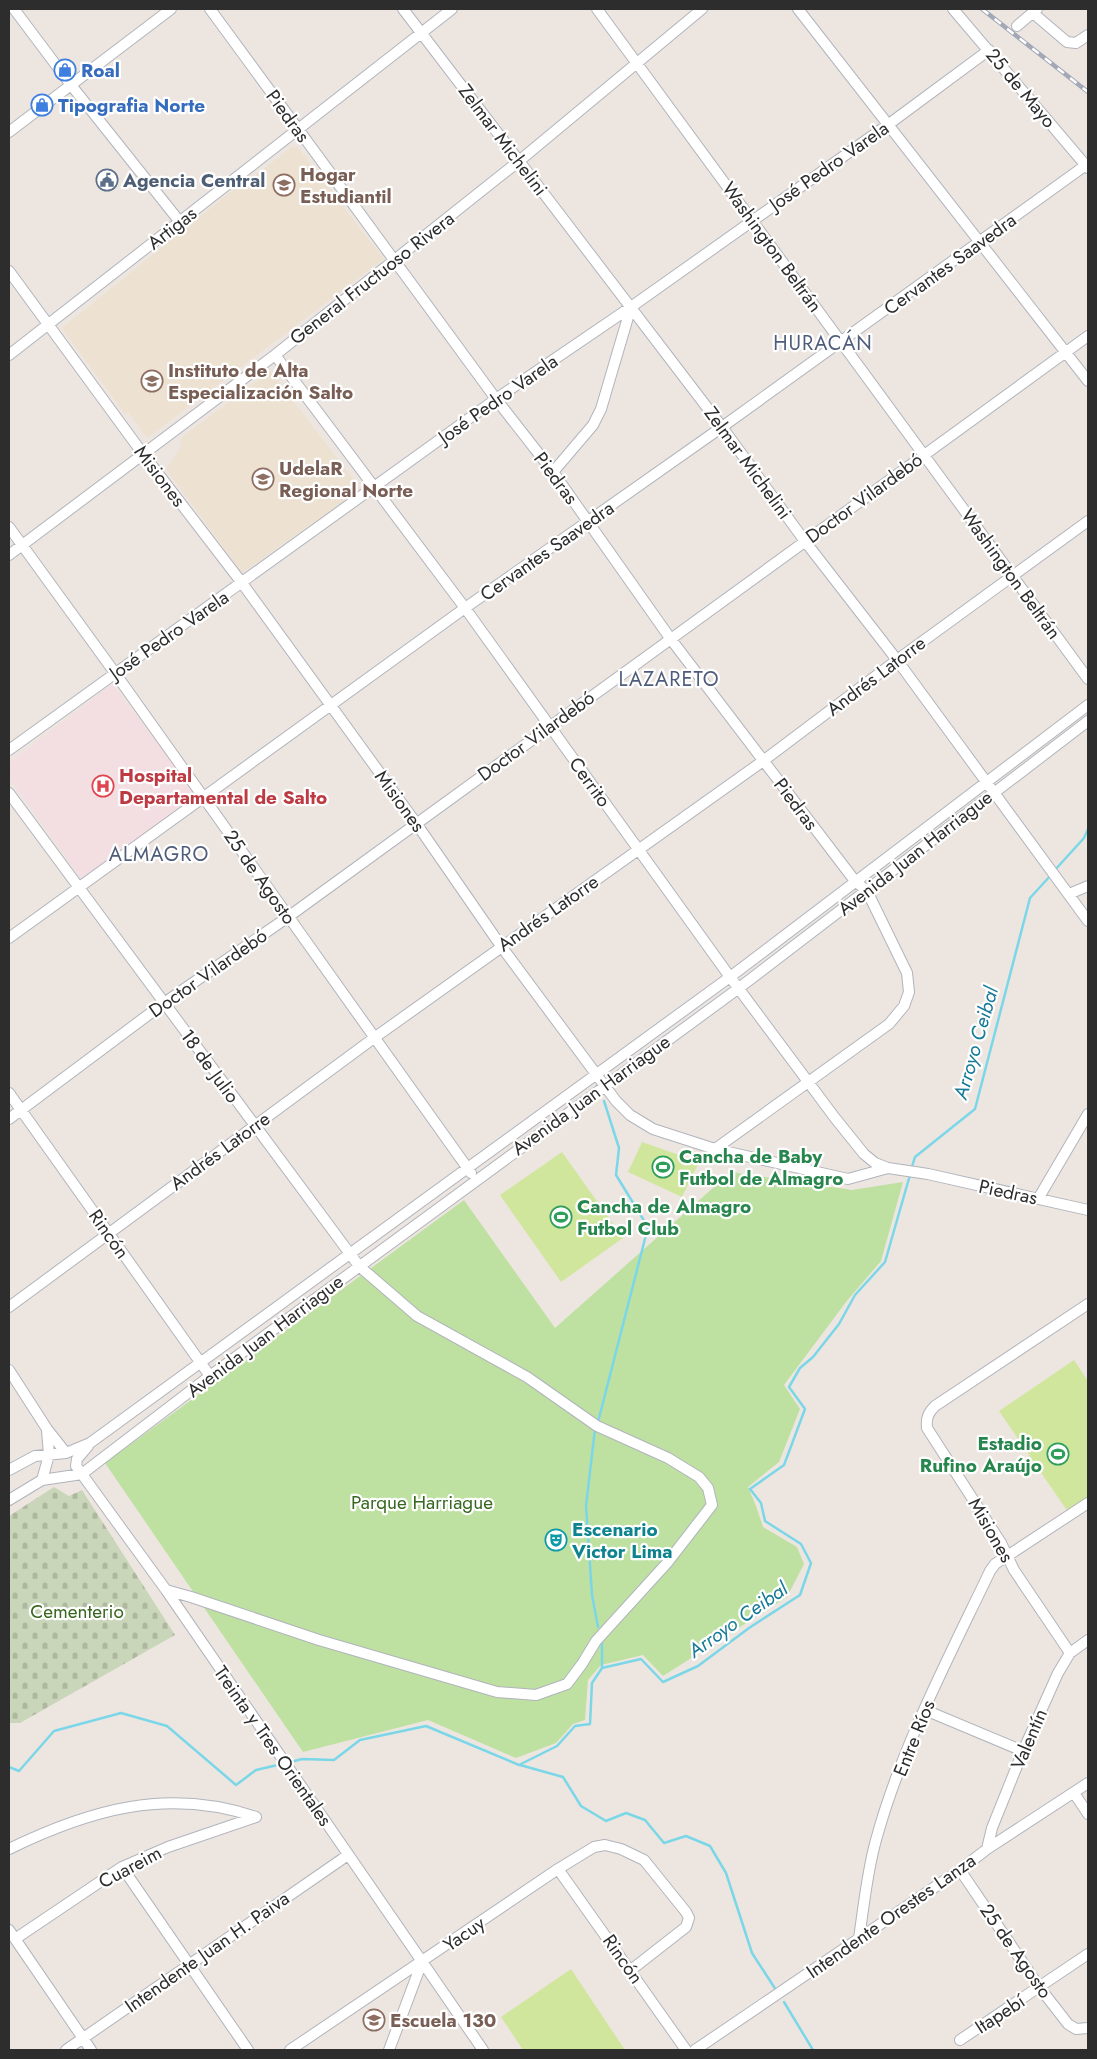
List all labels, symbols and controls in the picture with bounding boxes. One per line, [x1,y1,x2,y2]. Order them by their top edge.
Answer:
street label: 25 de Mayo [980,42,1062,134]
place label: Roal [81,57,120,84]
shop icon: Roal [53,58,77,82]
street label: Zelmar Michelini [452,79,554,201]
street label: Piedras [260,84,317,148]
place label: Tipografia Norte [58,92,205,119]
shop icon: Tipografia Norte [30,93,54,117]
street label: José Pedro Varela [761,115,894,219]
place label: Hogar Estudiantil [300,161,392,210]
place label: Agencia Central [122,167,265,194]
public building icon: Agencia Central [95,168,119,192]
school or university icon: Hogar Estudiantil [272,173,296,197]
street label: Washington Beltrán [716,176,828,318]
street label: Artigas [142,200,203,256]
street label: General Fructuoso Rivera [284,205,460,351]
street label: Cervantes Saavedra [878,207,1022,321]
district label: HURACÁN [773,329,873,358]
street label: José Pedro Varela [430,348,563,452]
place label: Instituto de Alta Especialización Salto [168,357,353,406]
school or university icon: Instituto de Alta Especialización Salto [140,369,164,393]
street label: Zelmar Michelini [698,401,798,525]
street label: Misiones [128,440,192,513]
street label: Piedras [527,446,585,510]
street label: Doctor Vilardebó [800,446,928,550]
place label: UdelaR Regional Norte [279,455,413,504]
school or university icon: UdelaR Regional Norte [251,467,275,491]
street label: Cervantes Saavedra [475,495,619,607]
street label: Washington Beltrán [955,503,1067,645]
street label: José Pedro Varela [101,584,234,688]
street label: Andrés Latorre [821,630,931,722]
district label: LAZARETO [618,665,720,694]
street label: Doctor Vilardebó [472,684,600,788]
street label: Cerrito [563,752,617,812]
place label: Hospital Departamental de Salto [119,762,327,811]
street label: Misiones [368,764,432,838]
street label: Piedras [767,772,825,836]
hospital icon: Hospital Departamental de Salto [91,774,115,798]
street label: Avenida Juan Harriague [832,784,998,922]
street label: 25 de Agosto [217,824,303,930]
district label: ALMAGRO [109,840,209,869]
street label: Andrés Latorre [492,868,604,958]
street label: Doctor Vilardebó [143,922,273,1024]
water label: Arroyo Ceibal [946,982,1006,1104]
street label: 18 de Julio [174,1024,246,1108]
street label: Avenida Juan Harriague [506,1028,676,1162]
street label: Andrés Latorre [164,1105,276,1197]
place label: Cancha de Baby Futbol de Almagro [679,1143,843,1192]
sports icon: Cancha de Baby Futbol de Almagro [651,1155,675,1179]
street label: Piedras [976,1173,1040,1211]
place label: Cancha de Almagro Futbol Club [577,1193,751,1242]
street label: Rincón [82,1204,136,1264]
sports icon: Cancha de Almagro Futbol Club [549,1205,573,1229]
street label: Avenida Juan Harriague [181,1268,349,1404]
place label: Estadio Rufino Araújo [920,1430,1042,1479]
sports icon: Estadio Rufino Araújo [1046,1442,1070,1466]
park label: Parque Harriague [351,1489,493,1516]
street label: Misiones [962,1493,1021,1568]
place label: Escenario Victor Lima [571,1516,672,1565]
theatre icon: Escenario Victor Lima [544,1528,568,1552]
water label: Arroyo Ceibal [681,1574,795,1666]
park label: Cementerio [30,1598,124,1625]
street label: Treinta y Tres Orientales [207,1660,339,1832]
street label: Entre Ríos [886,1695,942,1780]
street label: Valentín [1004,1705,1054,1773]
street label: Cuareim [94,1839,166,1895]
street label: Intendente Orestes Lanza [801,1847,981,1985]
street label: Intendente Juan H. Paiva [119,1885,295,2019]
street label: 25 de Agosto [973,1898,1059,2004]
street label: Yacuy [438,1910,491,1958]
street label: Rincón [596,1929,650,1989]
street label: Itapebí [970,1987,1031,2040]
place label: Escuela 130 [390,2007,496,2034]
school or university icon: Escuela 130 [362,2008,386,2032]

